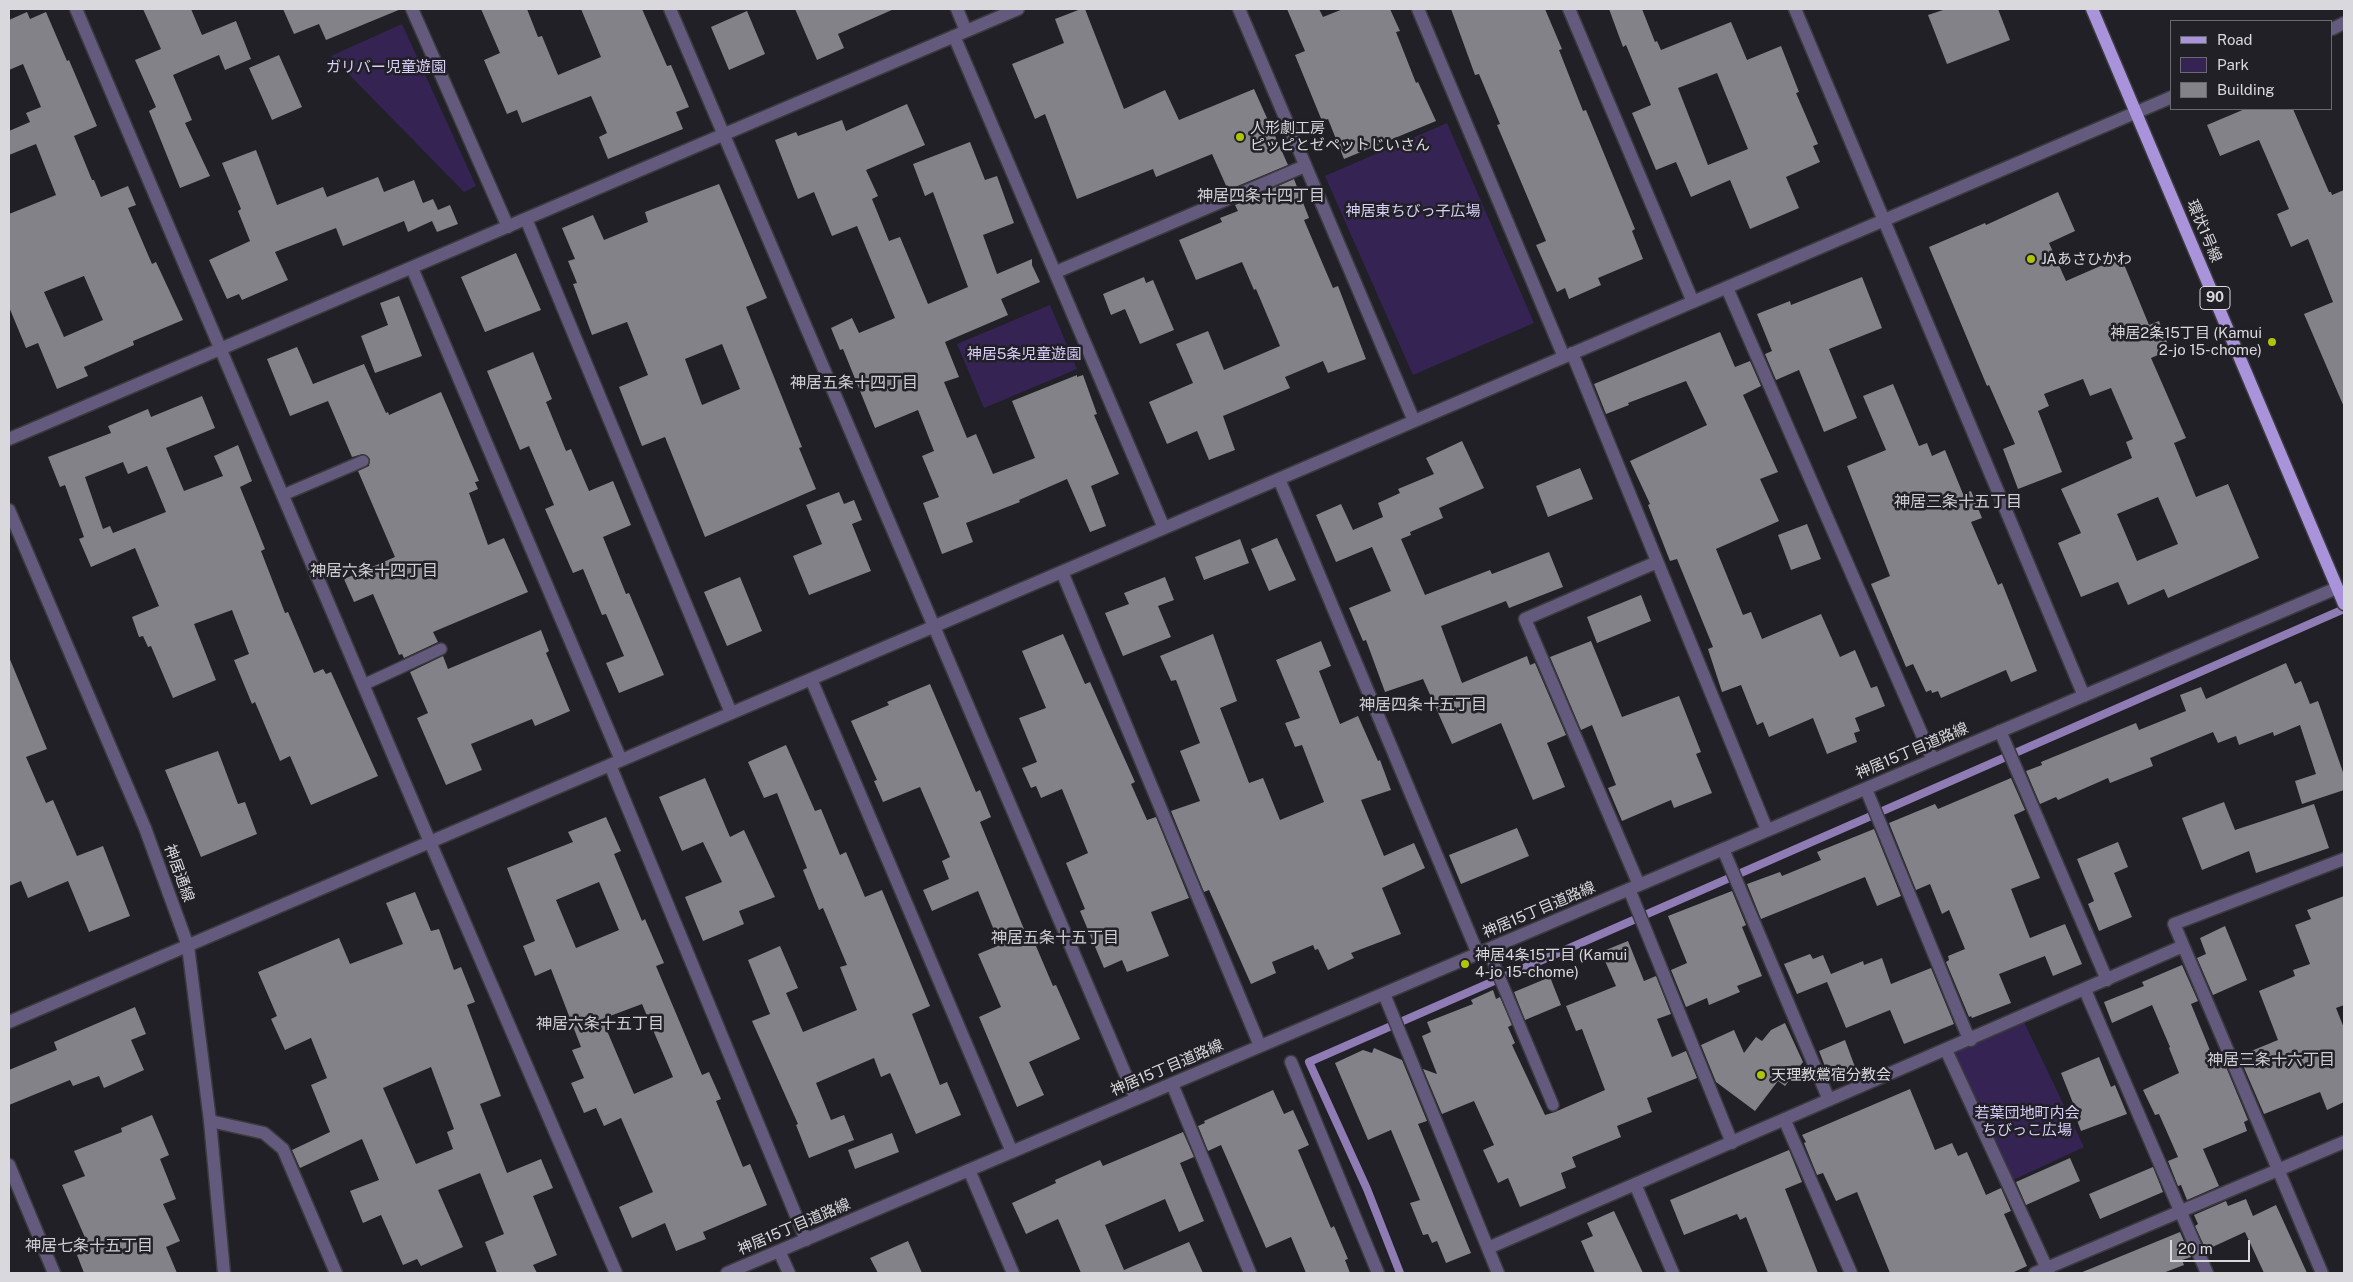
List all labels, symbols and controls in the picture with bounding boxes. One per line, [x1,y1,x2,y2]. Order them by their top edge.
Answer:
legend [2170,20,2333,110]
text: Road [2217,31,2253,48]
text: Park [2217,56,2249,73]
park label: ガリバー児童遊園 [326,58,446,76]
text: Building [2217,81,2275,98]
place label: 人形劇工房 ピッピとゼペットじいさん [1250,119,1430,154]
marker: 人形劇工房 ピッピとゼペットじいさん [1234,131,1246,143]
district label: 神居四条十四丁目 [1197,186,1325,206]
street label: 環状1号線 [2183,197,2225,265]
park label: 神居東ちびっ子広場 [1346,202,1480,220]
place label: JAあさひかわ [2041,250,2132,268]
marker: JAあさひかわ [2025,253,2037,265]
road number: 90 [2200,286,2230,310]
place label: 神居2条15丁目 (Kamui 2-jo 15-chome) [2110,324,2262,359]
marker: 神居2条15丁目 (Kamui 2-jo 15-chome) [2266,336,2278,348]
park label: 神居5条児童遊園 [967,345,1081,363]
district label: 神居五条十四丁目 [790,373,918,393]
district label: 神居三条十五丁目 [1894,492,2022,512]
district label: 神居六条十四丁目 [310,561,438,581]
district label: 神居四条十五丁目 [1359,695,1487,715]
street label: 神居15丁目道路線 [1853,719,1971,783]
street label: 神居通線 [160,842,198,904]
street label: 神居15丁目道路線 [1480,878,1598,942]
district label: 神居五条十五丁目 [991,928,1119,948]
place label: 神居4条15丁目 (Kamui 4-jo 15-chome) [1475,946,1627,981]
marker: 神居4条15丁目 (Kamui 4-jo 15-chome) [1459,958,1471,970]
district label: 神居六条十五丁目 [536,1014,664,1034]
street label: 神居15丁目道路線 [1108,1036,1226,1100]
district label: 神居三条十六丁目 [2207,1050,2335,1070]
place label: 天理教鶯宿分教会 [1771,1066,1891,1084]
marker: 天理教鶯宿分教会 [1755,1069,1767,1081]
park label: 若葉団地町内会 ちびっこ広場 [1975,1104,2079,1139]
street label: 神居15丁目道路線 [735,1195,853,1259]
scale bar [2173,1230,2253,1262]
district label: 神居七条十五丁目 [25,1236,153,1256]
text: 20 m [2178,1240,2213,1257]

